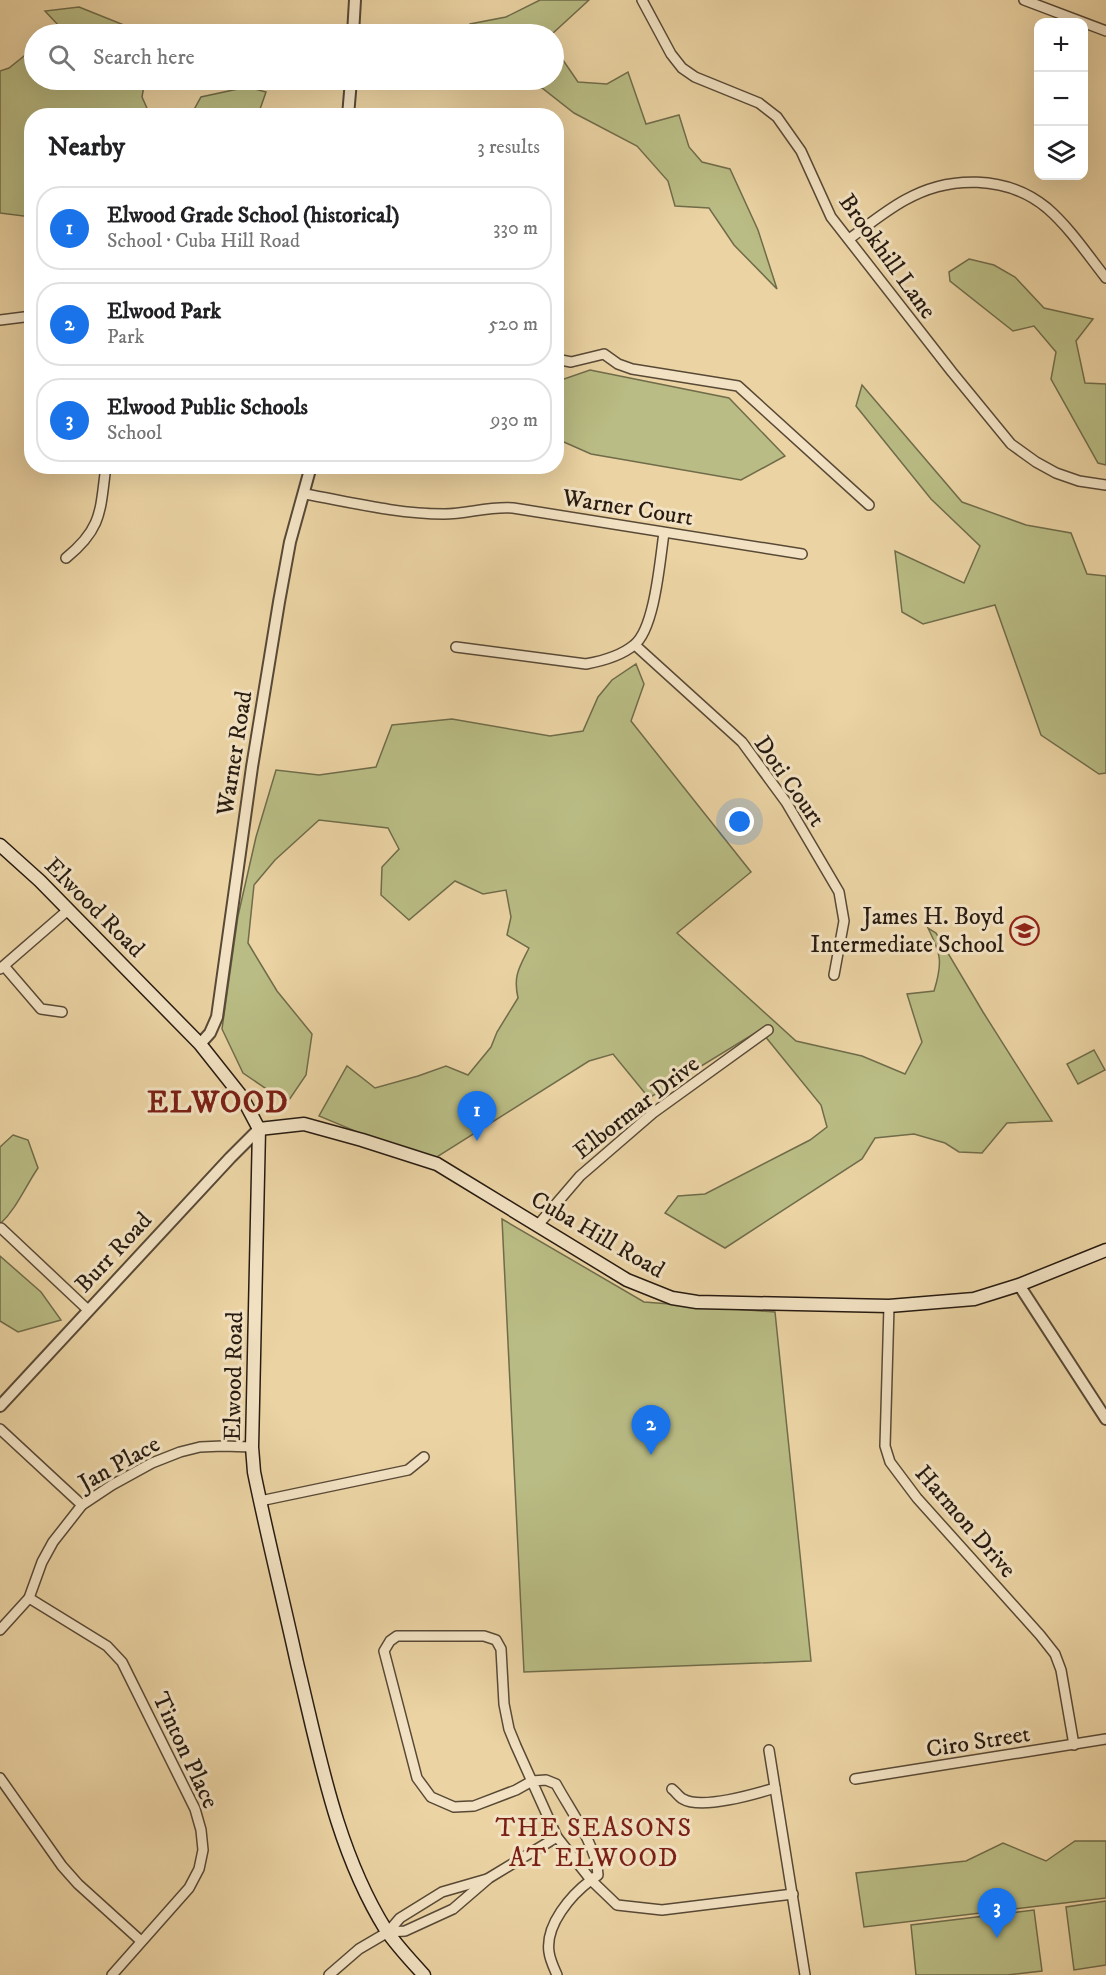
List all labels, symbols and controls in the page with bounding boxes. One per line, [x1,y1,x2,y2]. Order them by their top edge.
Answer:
map controls [1034,18,1088,180]
button: + [1034,18,1088,72]
search box [24,24,564,90]
icon: search [45,41,78,74]
text: Search here [93,44,195,71]
button: − [1034,72,1088,126]
button: layers [1034,126,1088,180]
text: Nearby [48,131,125,164]
text: 3 results [477,135,540,160]
street label: Brookhill Lane [832,188,943,325]
text: Elwood Grade School (historical) [107,202,399,229]
text: 1 [66,216,73,241]
text: 330 m [493,216,538,241]
text: School · Cuba Hill Road [107,229,300,254]
text: Elwood Park [107,298,221,325]
text: 2 [65,312,74,337]
text: 520 m [488,312,538,337]
text: Park [107,325,144,350]
text: Elwood Public Schools [107,394,308,421]
text: 3 [66,408,73,433]
text: 930 m [490,408,538,433]
text: School [107,421,162,446]
street label: Warner Court [559,483,696,533]
street label: Warner Road [210,689,260,819]
street label: Doti Court [747,730,832,833]
your location [725,807,754,836]
street label: Elwood Road [38,851,151,964]
place label: James H. Boyd Intermediate School [810,902,1005,960]
school or university icon: James H. Boyd Intermediate School [1009,914,1041,946]
street label: Elbormar Drive [568,1049,706,1166]
district label: ELWOOD [147,1085,289,1122]
pin: 1 [458,1092,496,1141]
street label: Cuba Hill Road [525,1184,670,1285]
street label: Burr Road [69,1206,159,1299]
street label: Elwood Road [218,1311,250,1441]
pin: 2 [632,1406,670,1455]
street label: Jan Place [72,1429,165,1499]
street label: Harmon Drive [908,1459,1023,1584]
street label: Tinton Place [145,1687,225,1814]
street label: Ciro Street [924,1719,1032,1765]
district label: THE SEASONS AT ELWOOD [495,1812,693,1875]
pin: 3 [978,1888,1016,1938]

